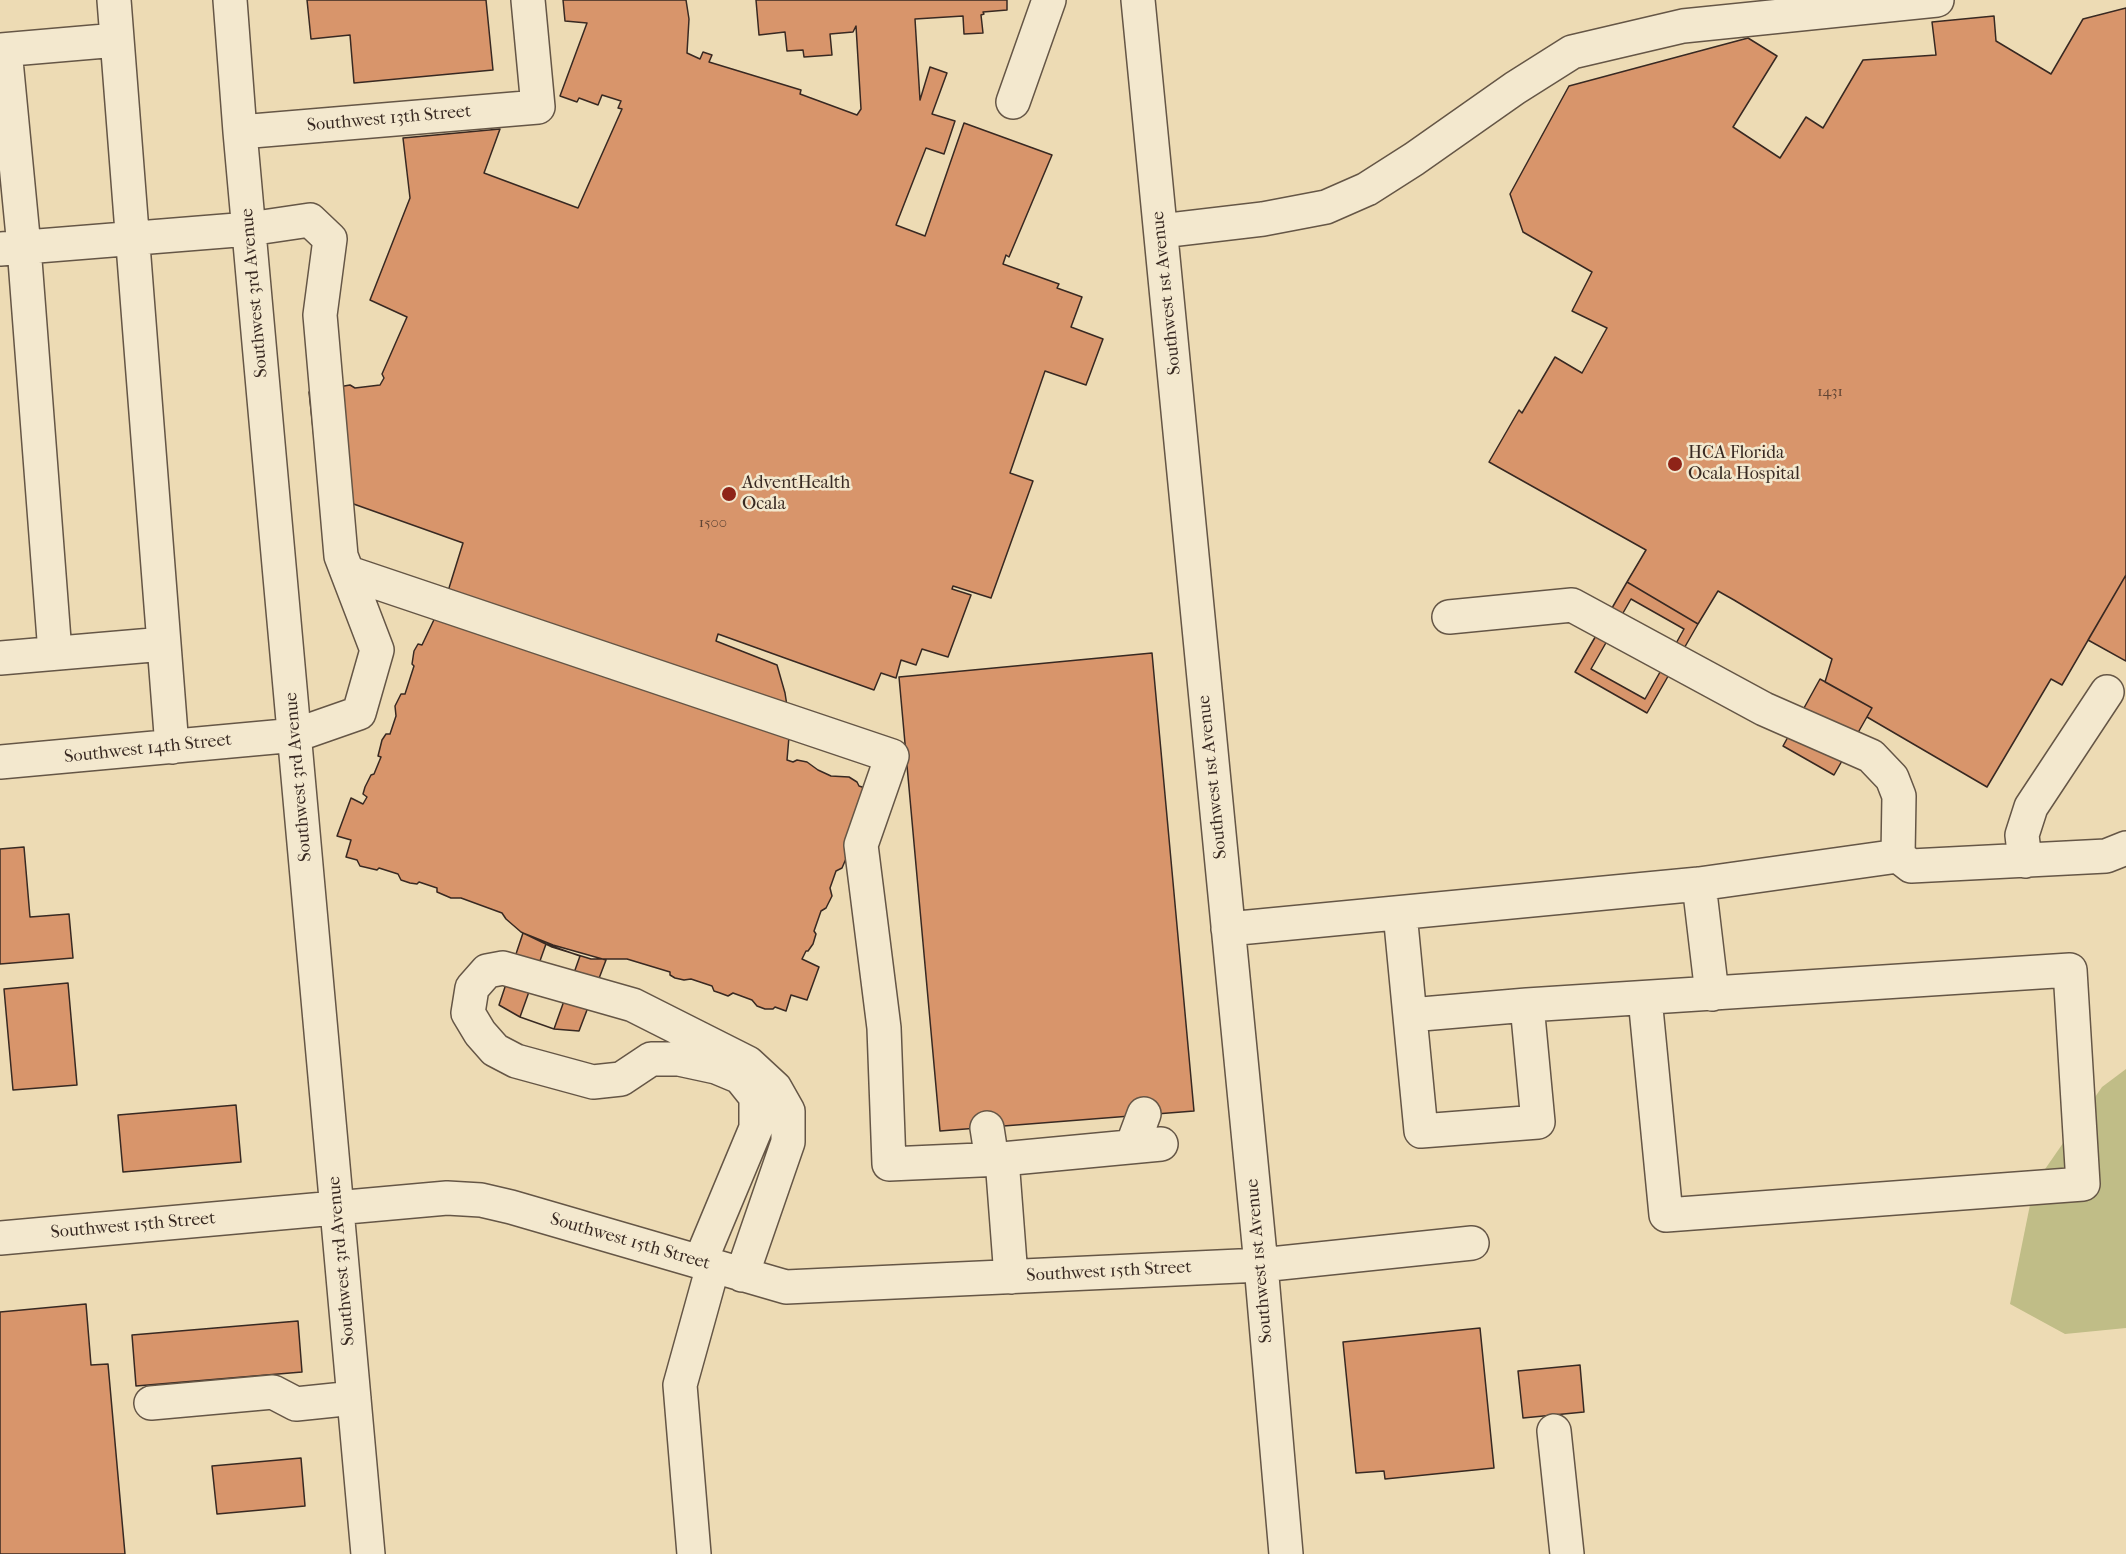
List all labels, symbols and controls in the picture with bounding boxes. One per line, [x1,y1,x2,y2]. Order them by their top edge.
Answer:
street label: Southwest 13th Street [306,101,472,137]
street label: Southwest 3rd Avenue [237,207,273,379]
street label: Southwest 1st Avenue [1148,210,1186,376]
house number: 1431 [1817,383,1843,401]
place label: HCA Florida Ocala Hospital [1688,443,1800,486]
marker: HCA Florida Ocala Hospital [1666,455,1684,473]
place label: AdventHealth Ocala [742,473,850,516]
marker: AdventHealth Ocala [720,485,738,503]
house number: 1500 [699,514,727,532]
street label: Southwest 3rd Avenue [281,691,317,863]
street label: Southwest 1st Avenue [1194,694,1232,860]
street label: Southwest 14th Street [63,729,233,769]
street label: Southwest 3rd Avenue [324,1175,360,1347]
street label: Southwest 1st Avenue [1242,1178,1278,1344]
street label: Southwest 15th Street [50,1208,216,1244]
street label: Southwest 15th Street [548,1209,712,1275]
street label: Southwest 15th Street [1026,1257,1192,1287]

